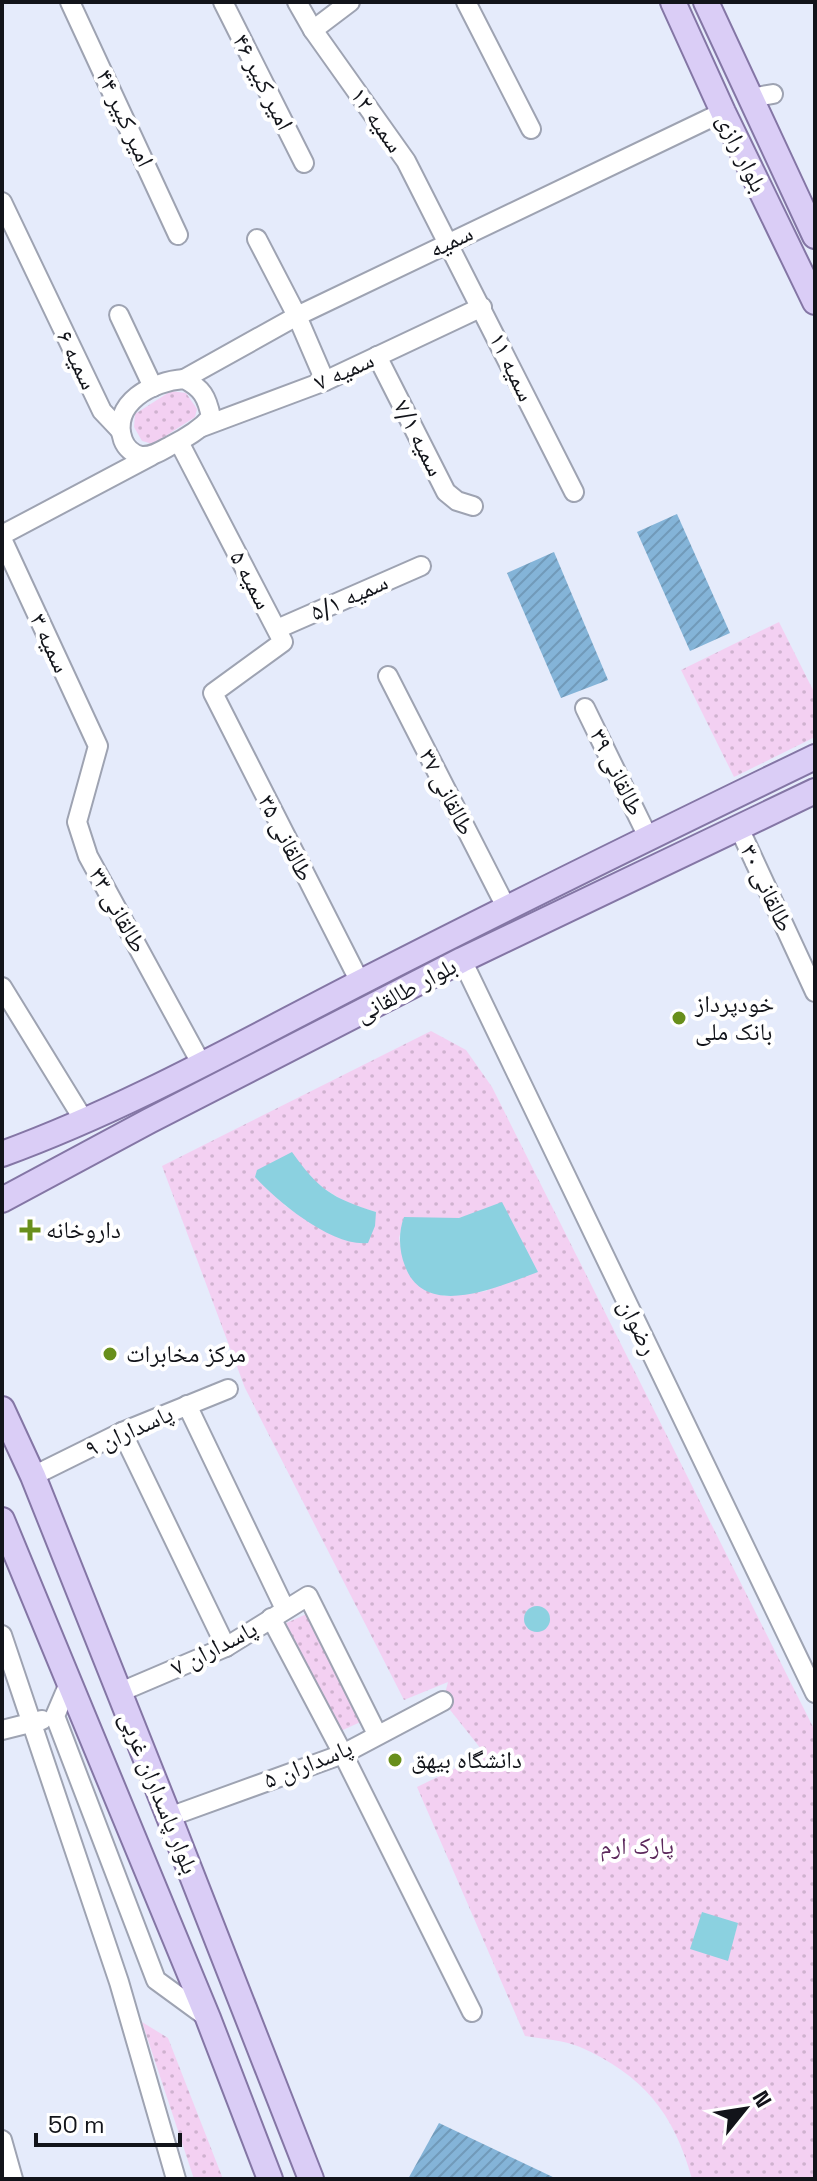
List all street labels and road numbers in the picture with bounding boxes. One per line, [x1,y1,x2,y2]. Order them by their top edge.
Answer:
street label: امیر کبیر ۴۶ [226,28,301,135]
street label: امیر کبیر ۴۴ [89,64,162,172]
street label: سمیه ۱۲ [344,81,411,158]
street label: بلوار رازی [710,108,775,197]
street label: سمیه [424,217,478,264]
street label: سمیه ۶ [50,325,105,395]
street label: سمیه ۱۱ [483,327,542,406]
street label: سمیه ۷ [309,344,378,397]
street label: سمیه ۷/۱ [387,394,452,481]
street label: سمیه ۵ [223,545,280,614]
street label: سمیه ۵/۱ [305,566,392,627]
street label: سمیه ۳ [23,608,78,678]
street label: طالقانی ۳۹ [583,723,652,820]
street label: طالقانی ۳۷ [412,743,482,840]
street label: طالقانی ۳۵ [251,789,321,886]
street label: طالقانی ۳۰ [734,839,801,937]
street label: طالقانی ۳۳ [82,861,155,958]
street label: بلوار طالقانی [350,950,462,1029]
street label: رضوان [612,1293,665,1360]
street label: پاسداران ۹ [80,1397,178,1464]
street label: پاسداران ۷ [165,1613,262,1683]
street label: بلوار پاسداران غربی [113,1707,206,1878]
street label: پاسداران ۵ [259,1732,357,1795]

